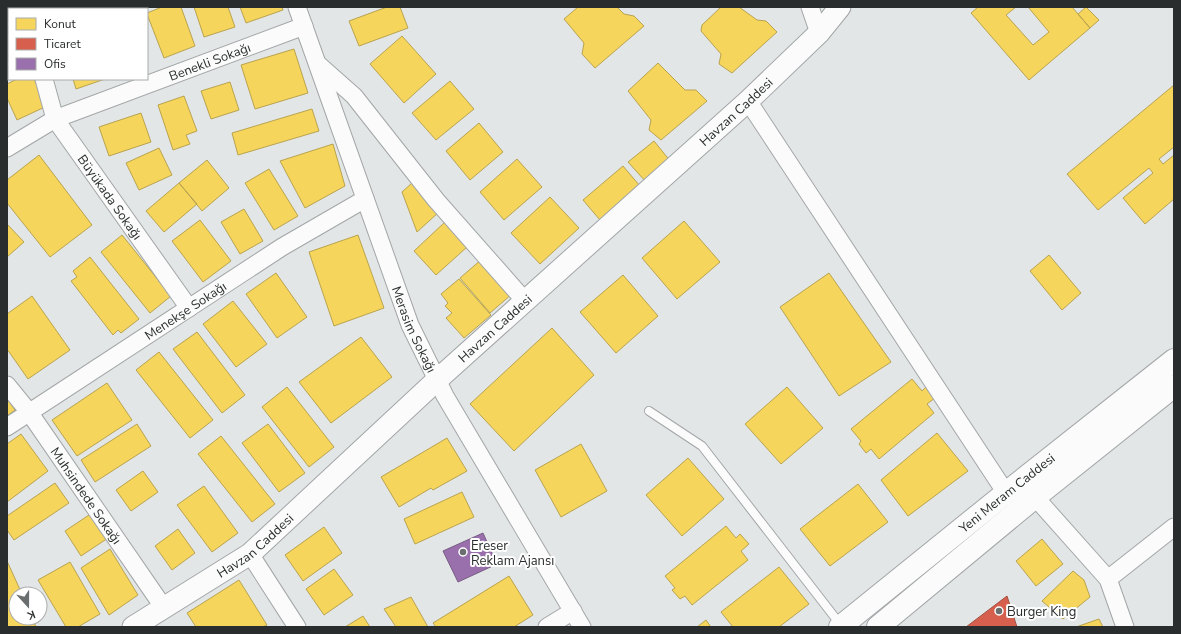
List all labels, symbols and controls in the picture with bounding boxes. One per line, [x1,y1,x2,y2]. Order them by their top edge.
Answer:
legend [8,8,148,80]
text: Konut [44,16,77,32]
text: Ticaret [44,36,81,52]
street label: Benekli Sokağı [166,39,253,86]
text: Ofis [44,56,66,72]
street label: Havzan Caddesi [696,74,777,151]
street label: Büyükada Sokağı [73,151,146,244]
street label: Menekşe Sokağı [141,278,230,345]
street label: Merasim Sokağı [387,284,440,376]
street label: Havzan Caddesi [455,291,536,367]
street label: Muhsindede Sokağı [46,444,125,548]
street label: Yeni Meram Caddesi [955,450,1059,538]
street label: Havzan Caddesi [214,510,298,582]
place label: Ereser Reklam Ajansı [471,537,554,570]
marker: Ereser Reklam Ajansı [458,547,468,557]
north arrow [8,586,48,626]
place label: Burger King [1007,603,1076,621]
marker: Burger King [994,606,1004,616]
text: K [25,607,38,623]

